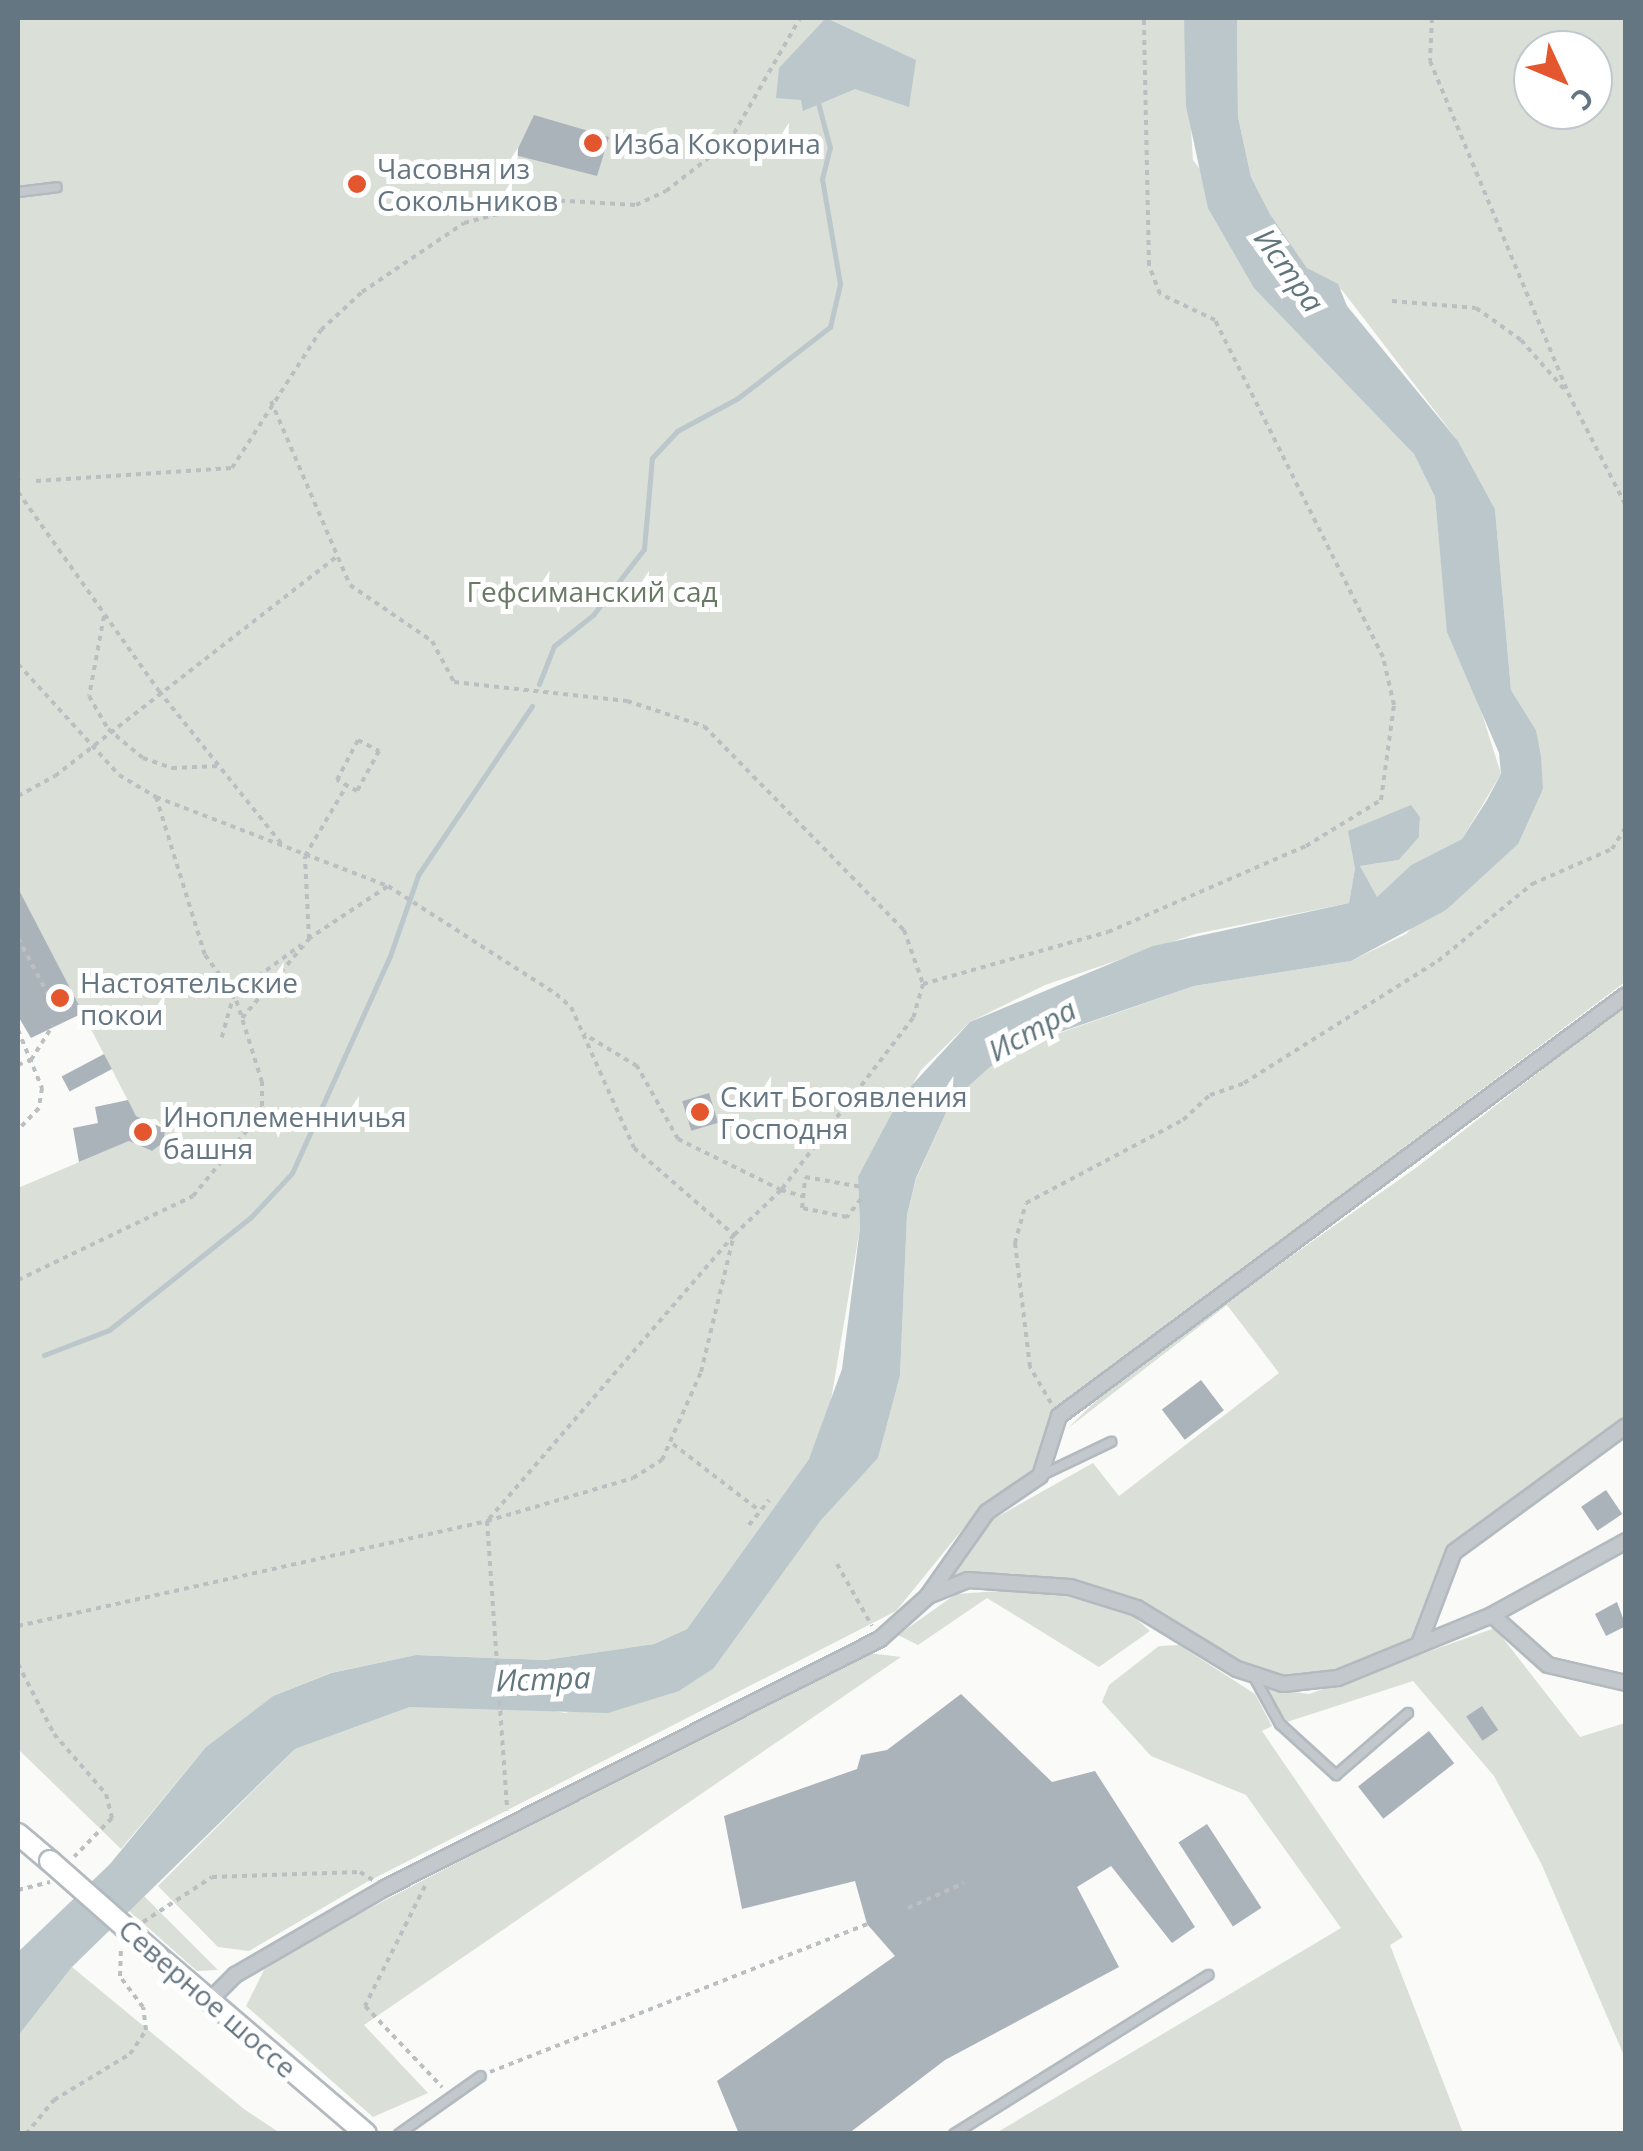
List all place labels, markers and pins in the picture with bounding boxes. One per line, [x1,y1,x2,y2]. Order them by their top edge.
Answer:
place label: Изба Кокорина [613,126,821,160]
marker: Изба Кокорина [582,132,604,154]
place label: Часовня из Сокольников [377,151,558,217]
marker: Часовня из Сокольников [346,173,368,195]
place label: Настоятельские покои [80,965,298,1031]
marker: Настоятельские покои [49,987,71,1009]
place label: Скит Богоявления Господня [720,1079,968,1145]
place label: Иноплеменничья башня [163,1099,406,1165]
marker: Скит Богоявления Господня [689,1101,711,1123]
marker: Иноплеменничья башня [132,1121,154,1143]

